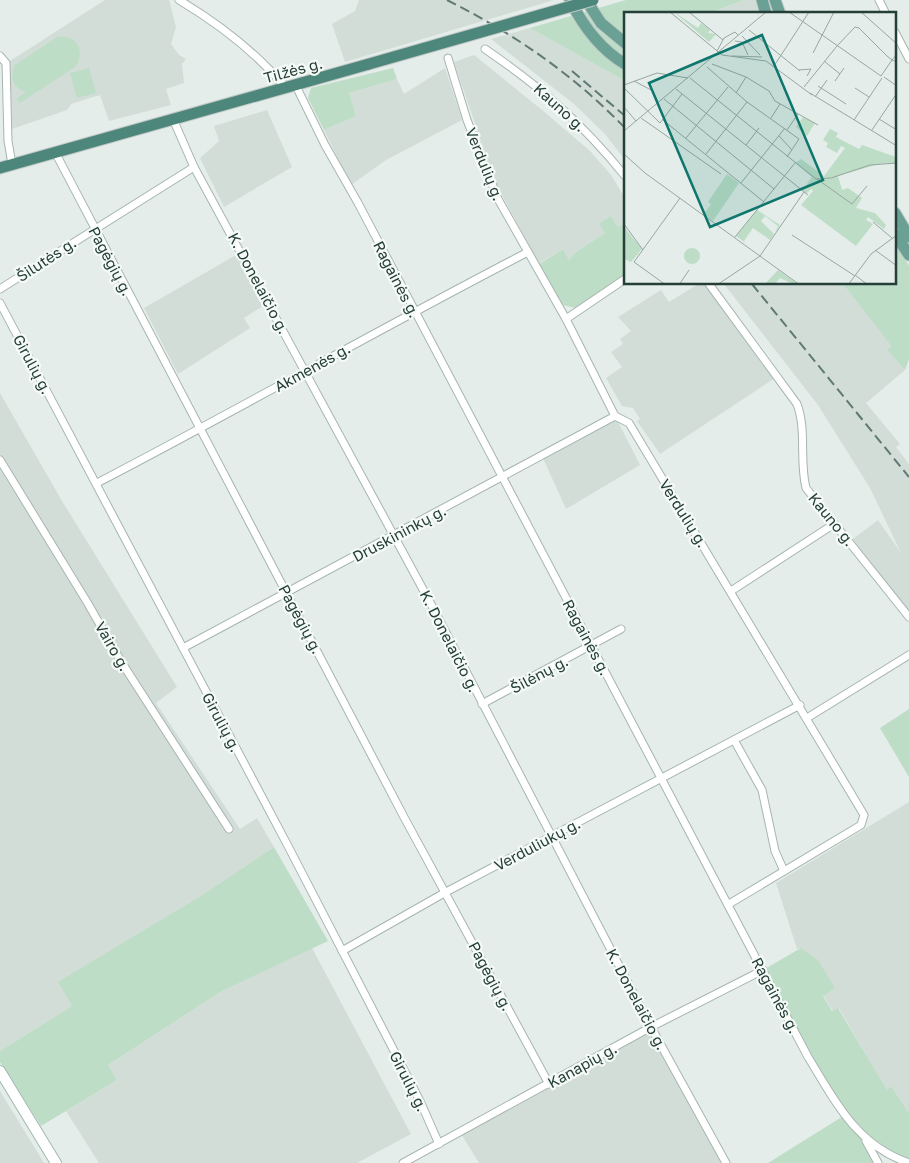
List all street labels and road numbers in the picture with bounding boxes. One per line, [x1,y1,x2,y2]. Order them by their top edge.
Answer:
street label: Tilžės g. [262,54,324,86]
street label: Kauno g. [530,79,590,135]
street label: Verdulių g. [462,125,508,203]
street label: Pagėgių g. [85,223,137,299]
street label: K. Donelaičio g. [225,229,293,337]
street label: Šilutės g. [13,233,79,285]
street label: Ragainės g. [370,238,424,320]
street label: Girulių g. [10,331,56,397]
street label: Akmenės g. [271,339,353,395]
street label: Verdulių g. [656,475,712,551]
street label: Kauno g. [805,489,859,549]
street label: Druskininkų g. [349,501,449,565]
street label: Pagėgių g. [275,581,327,657]
street label: K. Donelaičio g. [417,587,483,695]
street label: Ragainės g. [559,596,615,678]
street label: Vairo g. [92,618,134,674]
street label: Šilėnų g. [507,651,571,697]
street label: Girulių g. [199,689,245,755]
street label: Verduliukų g. [491,814,583,874]
street label: Pagėgių g. [465,938,517,1014]
street label: K. Donelaičio g. [603,945,671,1053]
street label: Ragainės g. [748,954,804,1036]
street label: Kanapių g. [544,1039,620,1091]
street label: Girulių g. [386,1048,432,1114]

